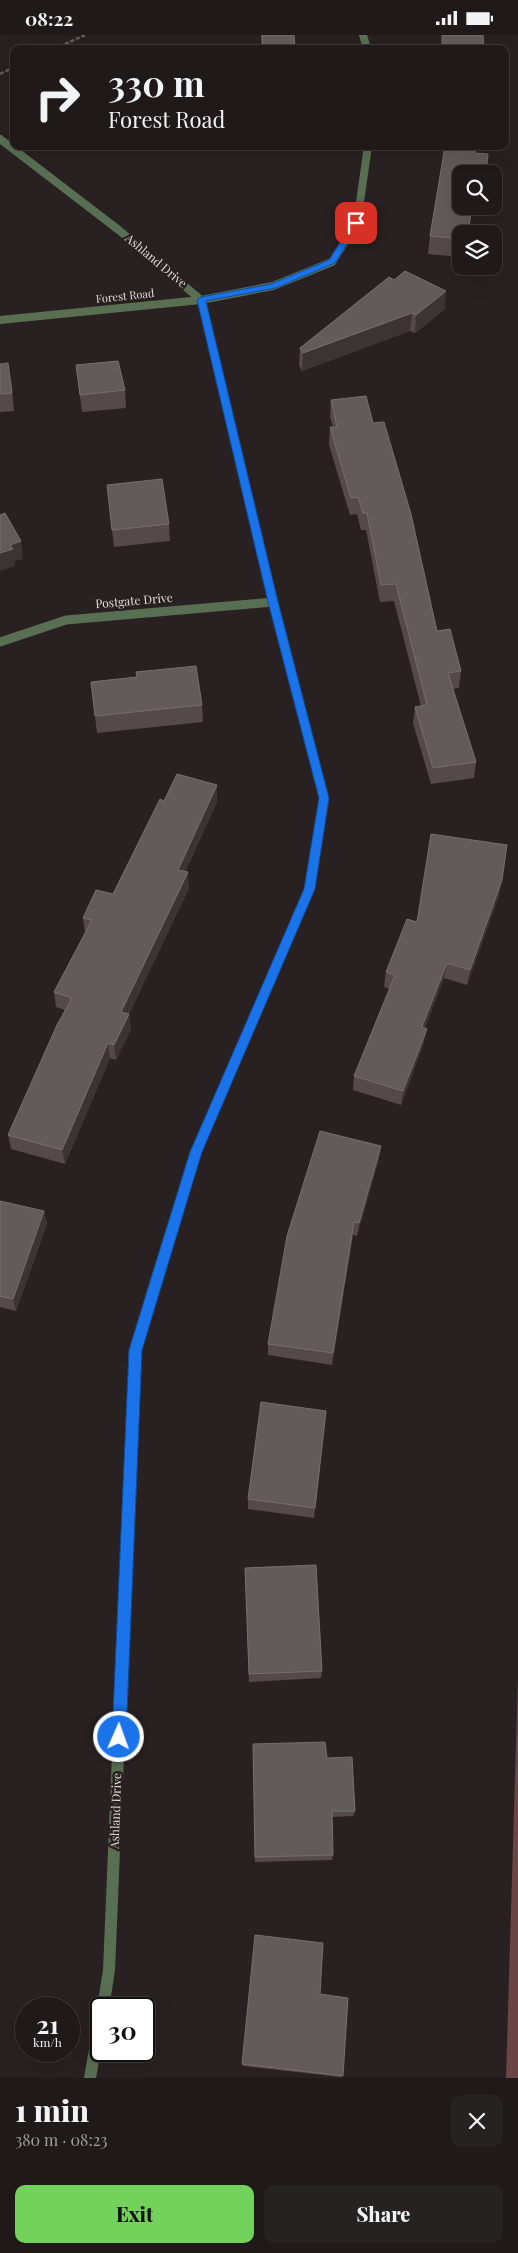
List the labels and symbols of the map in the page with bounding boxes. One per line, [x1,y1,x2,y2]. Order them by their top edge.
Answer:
pin [335,202,377,244]
street label: Ashland Drive [122,229,191,291]
street label: Forest Road [95,285,156,306]
street label: Postgate Drive [95,589,173,611]
position arrow [92,1710,144,1762]
street label: Ashland Drive [106,1773,124,1850]
speed limit sign: 30 [90,1997,155,2062]

